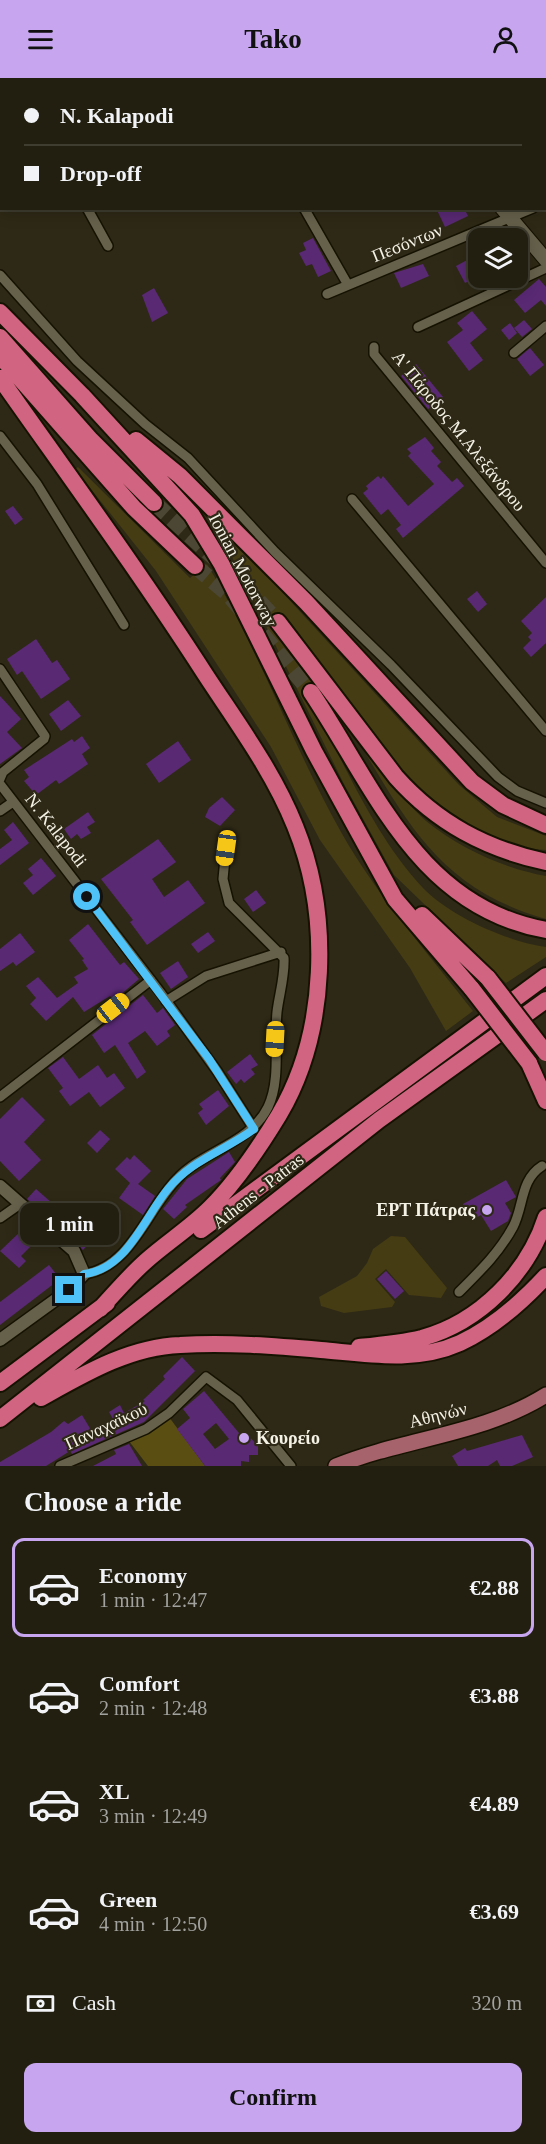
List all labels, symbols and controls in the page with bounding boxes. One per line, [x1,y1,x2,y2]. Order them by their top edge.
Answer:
icon: menu [24,23,57,56]
icon: person [489,23,522,56]
text: Tako [244,24,302,54]
text: N. Kalapodi [60,103,174,128]
text: Drop-off [60,161,141,186]
street label: Πεσόντων [369,220,445,266]
map controls [468,228,528,288]
button: layers [468,228,528,288]
street label: Α' Πάροδος Μ.Αλεξάνδρου [388,347,530,515]
street label: Ionian Motorway [205,510,281,630]
street label: N. Kalapodi [21,789,91,871]
car [215,829,237,867]
route start [73,883,100,910]
car [93,990,133,1026]
car [265,1021,285,1057]
street label: Athens - Patras [209,1149,307,1233]
place label: ΕΡΤ Πάτρας [376,1200,475,1220]
callout: 1 min [20,1203,118,1245]
marker: ΕΡΤ Πάτρας [480,1203,494,1217]
text: 1 min [45,1213,94,1235]
route end [55,1276,82,1303]
street label: Παναχαϊκού [62,1398,150,1454]
street label: Αθηνών [407,1398,469,1432]
place label: Κουρείο [256,1428,320,1448]
marker: Κουρείο [237,1431,251,1445]
text: Choose a ride [24,1487,182,1517]
icon: car [27,1561,81,1615]
text: Economy [99,1563,187,1588]
text: €2.88 [470,1575,519,1600]
text: 1 min · 12:47 [99,1589,207,1611]
icon: car [27,1669,81,1723]
text: Comfort [99,1671,180,1696]
text: €3.88 [470,1683,519,1708]
text: 2 min · 12:48 [99,1697,207,1719]
icon: car [27,1777,81,1831]
text: XL [99,1779,130,1804]
text: €4.89 [470,1791,519,1816]
text: 3 min · 12:49 [99,1805,207,1827]
icon: car [27,1885,81,1939]
text: Green [99,1887,157,1912]
text: €3.69 [470,1899,519,1924]
text: 4 min · 12:50 [99,1913,207,1935]
icon: cash [24,1987,57,2020]
text: Cash [72,1990,116,2015]
text: 320 m [471,1992,522,2014]
button: Confirm [24,2063,522,2132]

